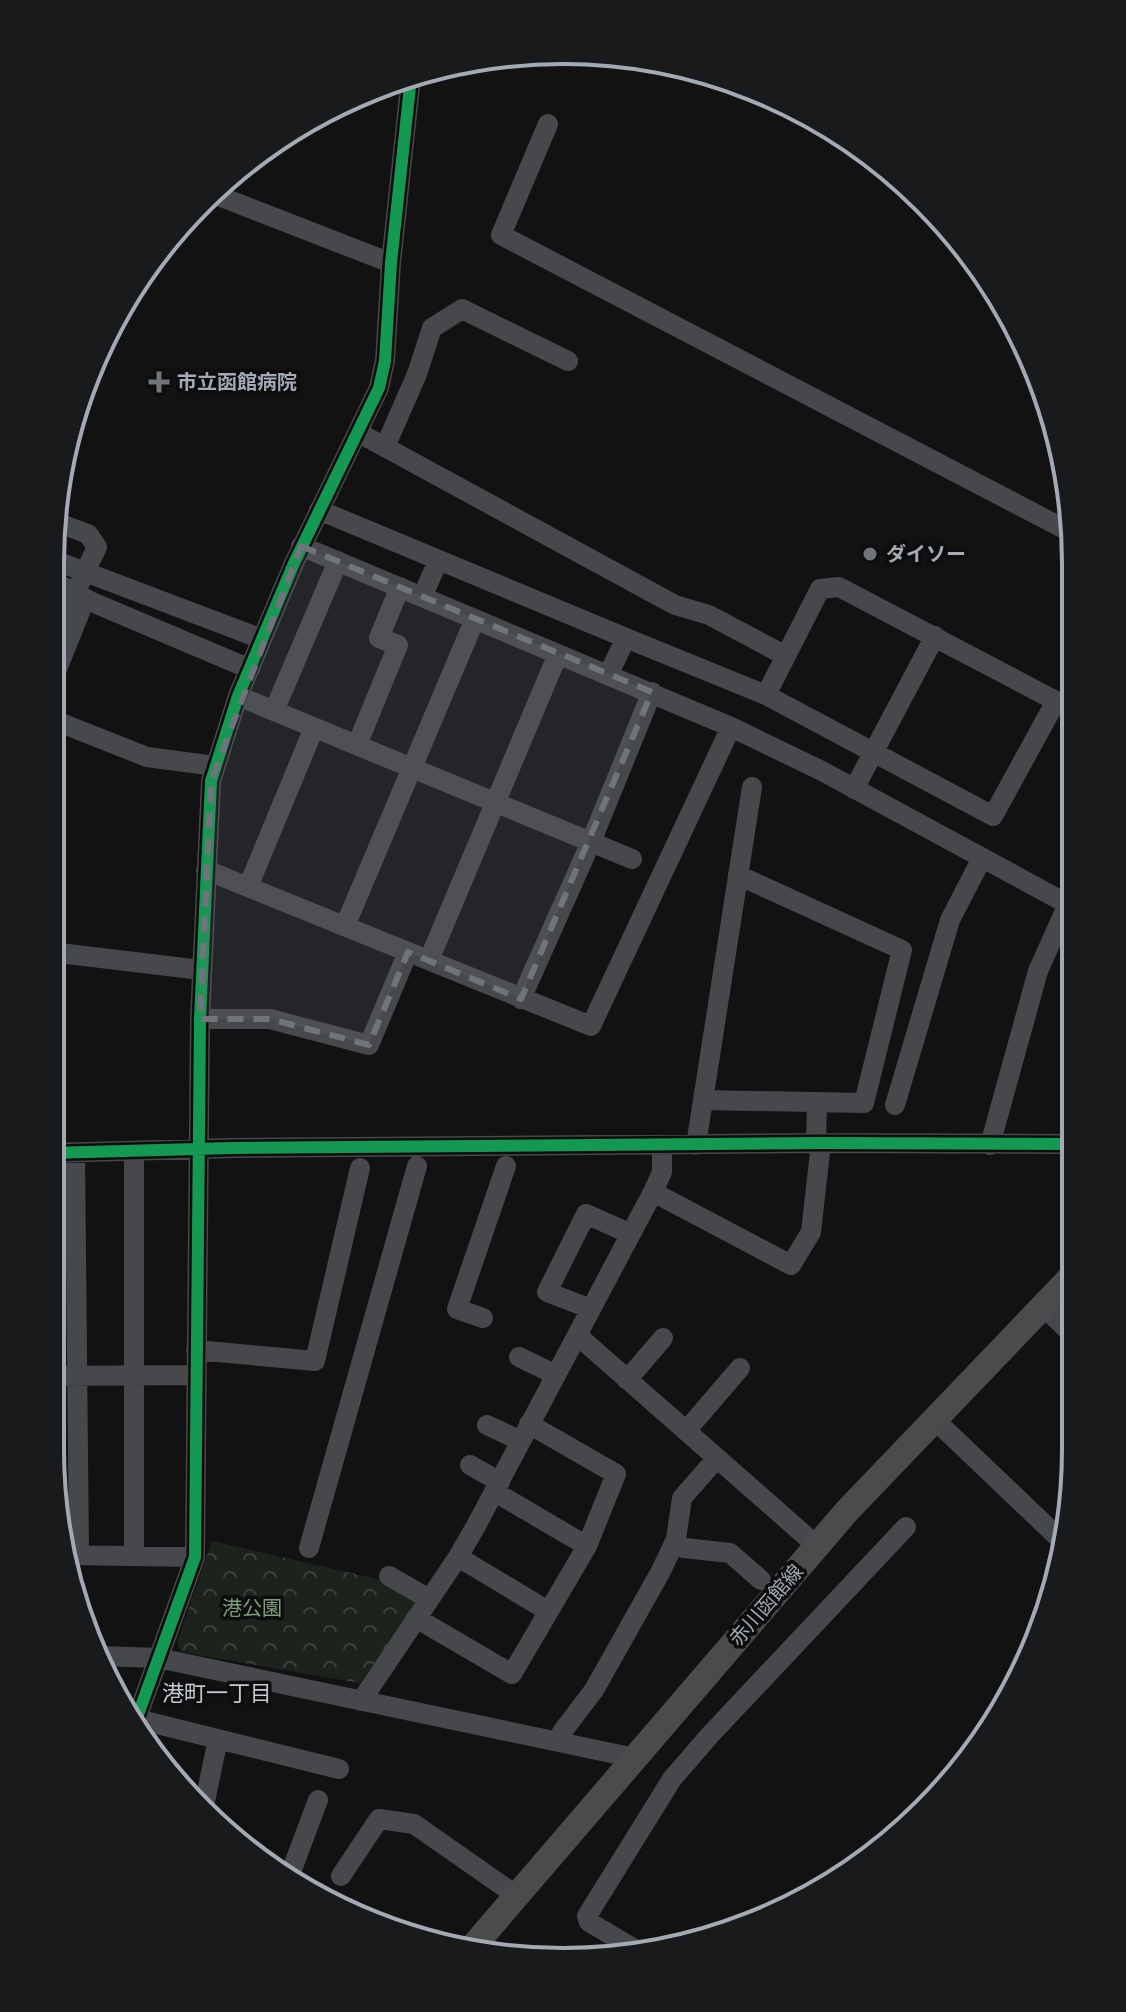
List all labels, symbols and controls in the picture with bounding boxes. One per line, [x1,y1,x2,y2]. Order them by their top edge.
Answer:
place label: 市立函館病院 [177,370,297,394]
marker: 市立函館病院 [148,371,170,393]
place label: ダイソー [886,542,966,566]
marker: ダイソー [861,545,879,563]
street label: 赤川函館線 [724,1559,808,1651]
park label: 港公園 [222,1596,282,1620]
district label: 港町一丁目 [162,1680,272,1706]

